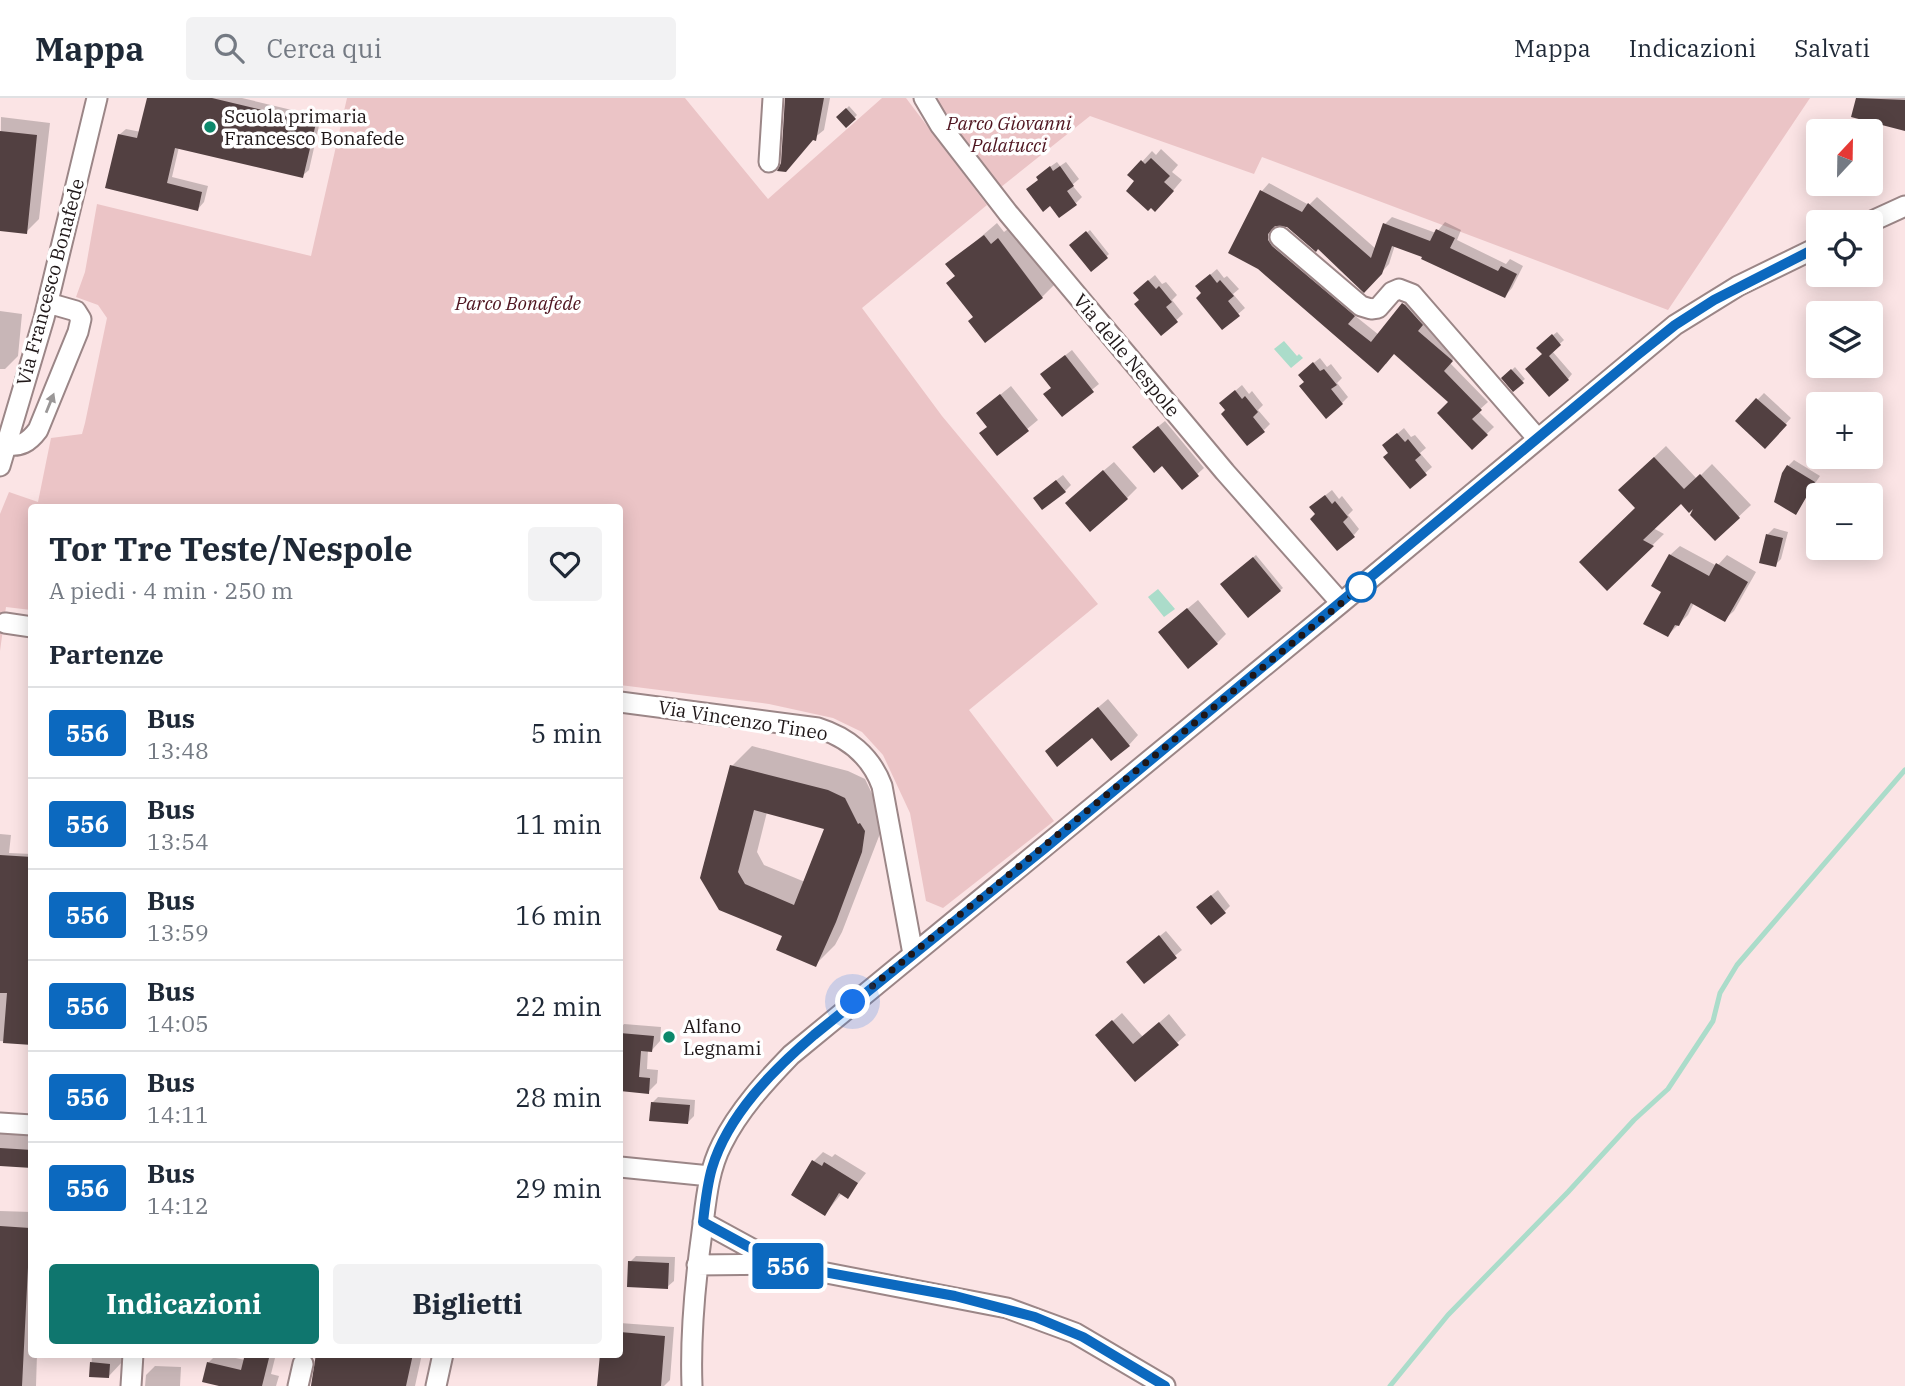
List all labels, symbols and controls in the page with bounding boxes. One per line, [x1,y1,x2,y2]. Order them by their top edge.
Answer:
search box [186,17,676,80]
text: Mappa [35,27,144,70]
icon: search [210,29,248,67]
text: Cerca qui [266,31,382,65]
text: Mappa [1514,32,1591,64]
text: Indicazioni [1629,32,1756,64]
text: Salvati [1794,32,1870,64]
place label: Scuola primaria Francesco Bonafede [224,104,405,150]
park label: Parco Giovanni Palatucci [946,111,1072,157]
marker: Scuola primaria Francesco Bonafede [202,119,218,135]
north arrow [1806,119,1883,196]
map controls [1806,119,1883,560]
street label: Via Francesco Bonafede [11,176,89,388]
button: locate [1806,210,1883,287]
street label: Via delle Nespole [1069,289,1185,421]
park label: Parco Bonafede [454,291,581,315]
button: layers [1806,301,1883,378]
button: + [1806,392,1883,469]
one-way arrow [45,393,56,414]
button: − [1806,483,1883,560]
text: Tor Tre Teste/Nespole [49,527,413,570]
button: heart [528,527,602,601]
unlabelled marker [1346,572,1376,602]
text: A piedi · 4 min · 250 m [49,575,293,605]
text: Partenze [49,637,164,671]
street label: Via Vincenzo Tineo [657,695,829,745]
text: Bus [147,701,195,735]
text: 5 min [531,716,602,750]
text: 556 [66,717,109,749]
text: 13:48 [147,735,209,765]
text: Bus [147,792,195,826]
text: 11 min [515,807,602,841]
text: 556 [66,808,109,840]
text: 13:54 [147,826,209,856]
text: Bus [147,883,195,917]
text: 16 min [515,898,602,932]
text: 556 [66,899,109,931]
text: 13:59 [147,917,209,947]
text: Bus [147,974,195,1008]
your location [835,984,870,1019]
text: 22 min [515,989,602,1023]
text: 556 [66,990,109,1022]
text: 14:05 [147,1008,209,1038]
place label: Alfano Legnami [683,1014,761,1060]
marker: Alfano Legnami [661,1029,677,1045]
text: Bus [147,1065,195,1099]
text: 28 min [515,1080,602,1114]
text: 556 [66,1081,109,1113]
text: 14:11 [147,1099,209,1129]
text: Bus [147,1156,195,1190]
text: 29 min [515,1171,602,1205]
text: 556 [66,1172,109,1204]
text: 14:12 [147,1190,209,1220]
line badge: 556 [748,1243,828,1289]
text: 556 [766,1250,810,1282]
button: Indicazioni [49,1264,319,1344]
button: Biglietti [333,1264,602,1344]

